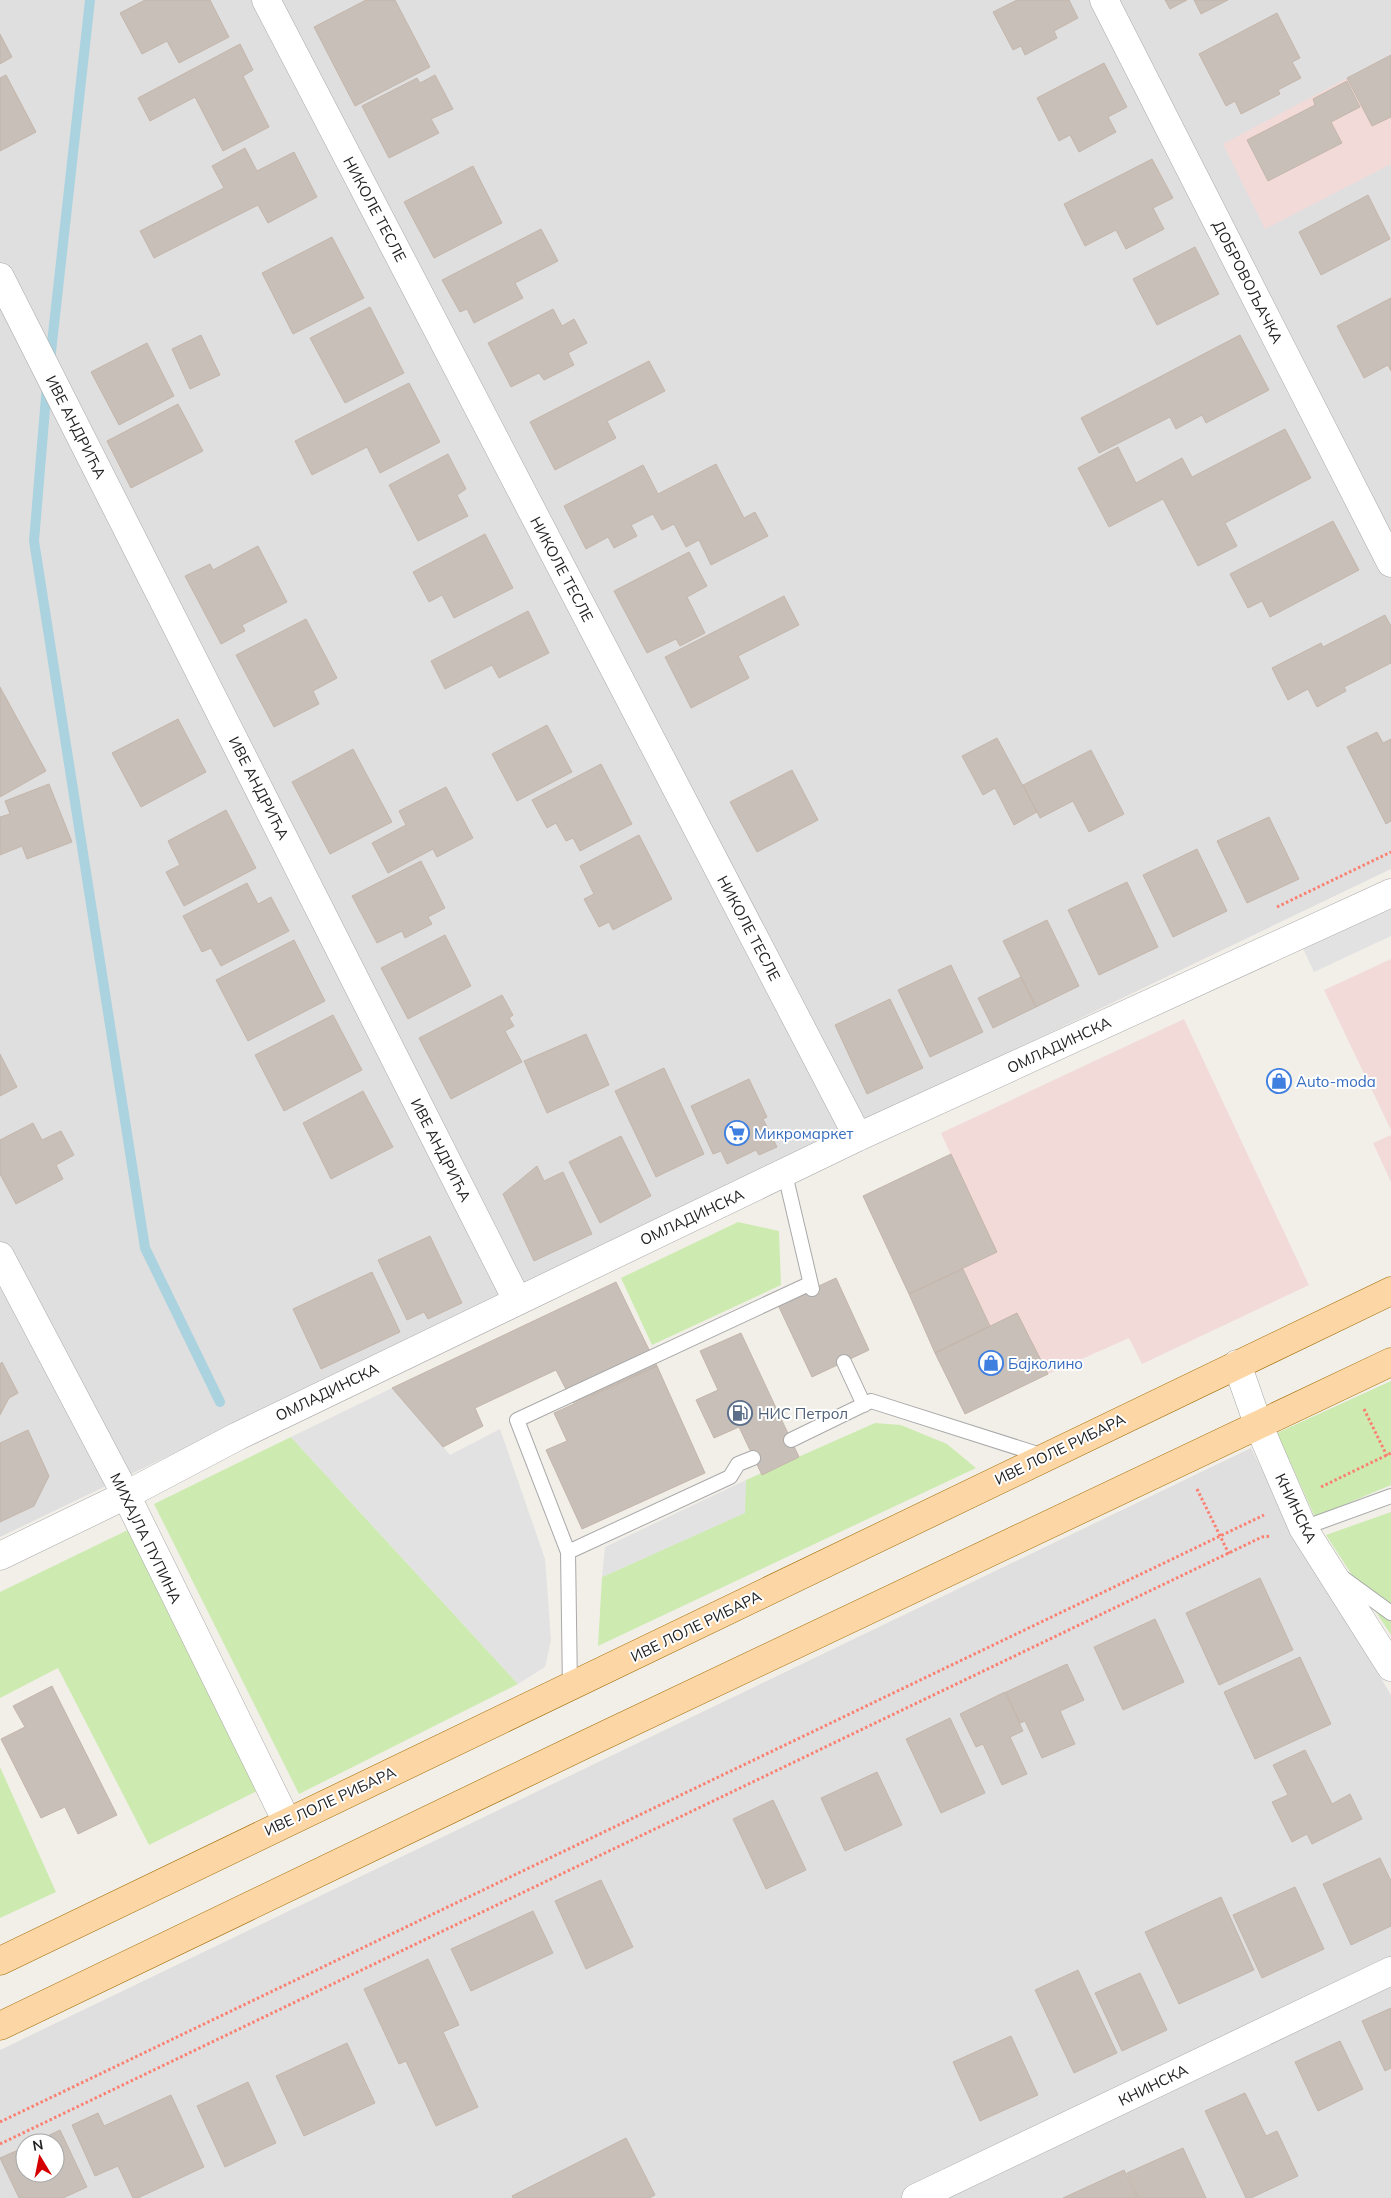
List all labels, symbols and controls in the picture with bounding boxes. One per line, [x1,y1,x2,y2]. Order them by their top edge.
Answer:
street label: НИКОЛЕ ТЕСЛЕ [339,153,411,265]
street label: ДОБРОВОЉАЧКА [1209,217,1287,347]
street label: ИВЕ АНДРИЋА [42,372,110,482]
street label: НИКОЛЕ ТЕСЛЕ [526,513,598,625]
street label: ИВЕ АНДРИЋА [225,733,293,843]
street label: НИКОЛЕ ТЕСЛЕ [713,872,785,984]
street label: ОМЛАДИНСКА [1004,1013,1114,1077]
shop icon: Auto-moda [1266,1068,1292,1094]
place label: Auto-moda [1296,1072,1376,1091]
street label: ИВЕ АНДРИЋА [407,1095,475,1205]
supermarket icon: Микромаркет [724,1120,750,1146]
place label: Микромаркет [754,1124,854,1143]
street label: ОМЛАДИНСКА [637,1185,747,1249]
shop icon: Бајколино [978,1350,1004,1376]
place label: Бајколино [1008,1354,1083,1373]
street label: ОМЛАДИНСКА [272,1359,382,1425]
fuel station icon: НИС Петрол [727,1400,753,1426]
place label: НИС Петрол [758,1404,848,1423]
street label: ИВЕ ЛОЛЕ РИБАРА [992,1409,1128,1489]
street label: МИХАЈЛА ПУПИНА [106,1470,186,1606]
street label: КНИНСКА [1271,1470,1321,1546]
street label: ИВЕ ЛОЛЕ РИБАРА [628,1586,764,1666]
street label: ИВЕ ЛОЛЕ РИБАРА [261,1762,399,1840]
street label: КНИНСКА [1115,2060,1191,2110]
north arrow [15,2133,65,2183]
text: N [31,2135,45,2155]

